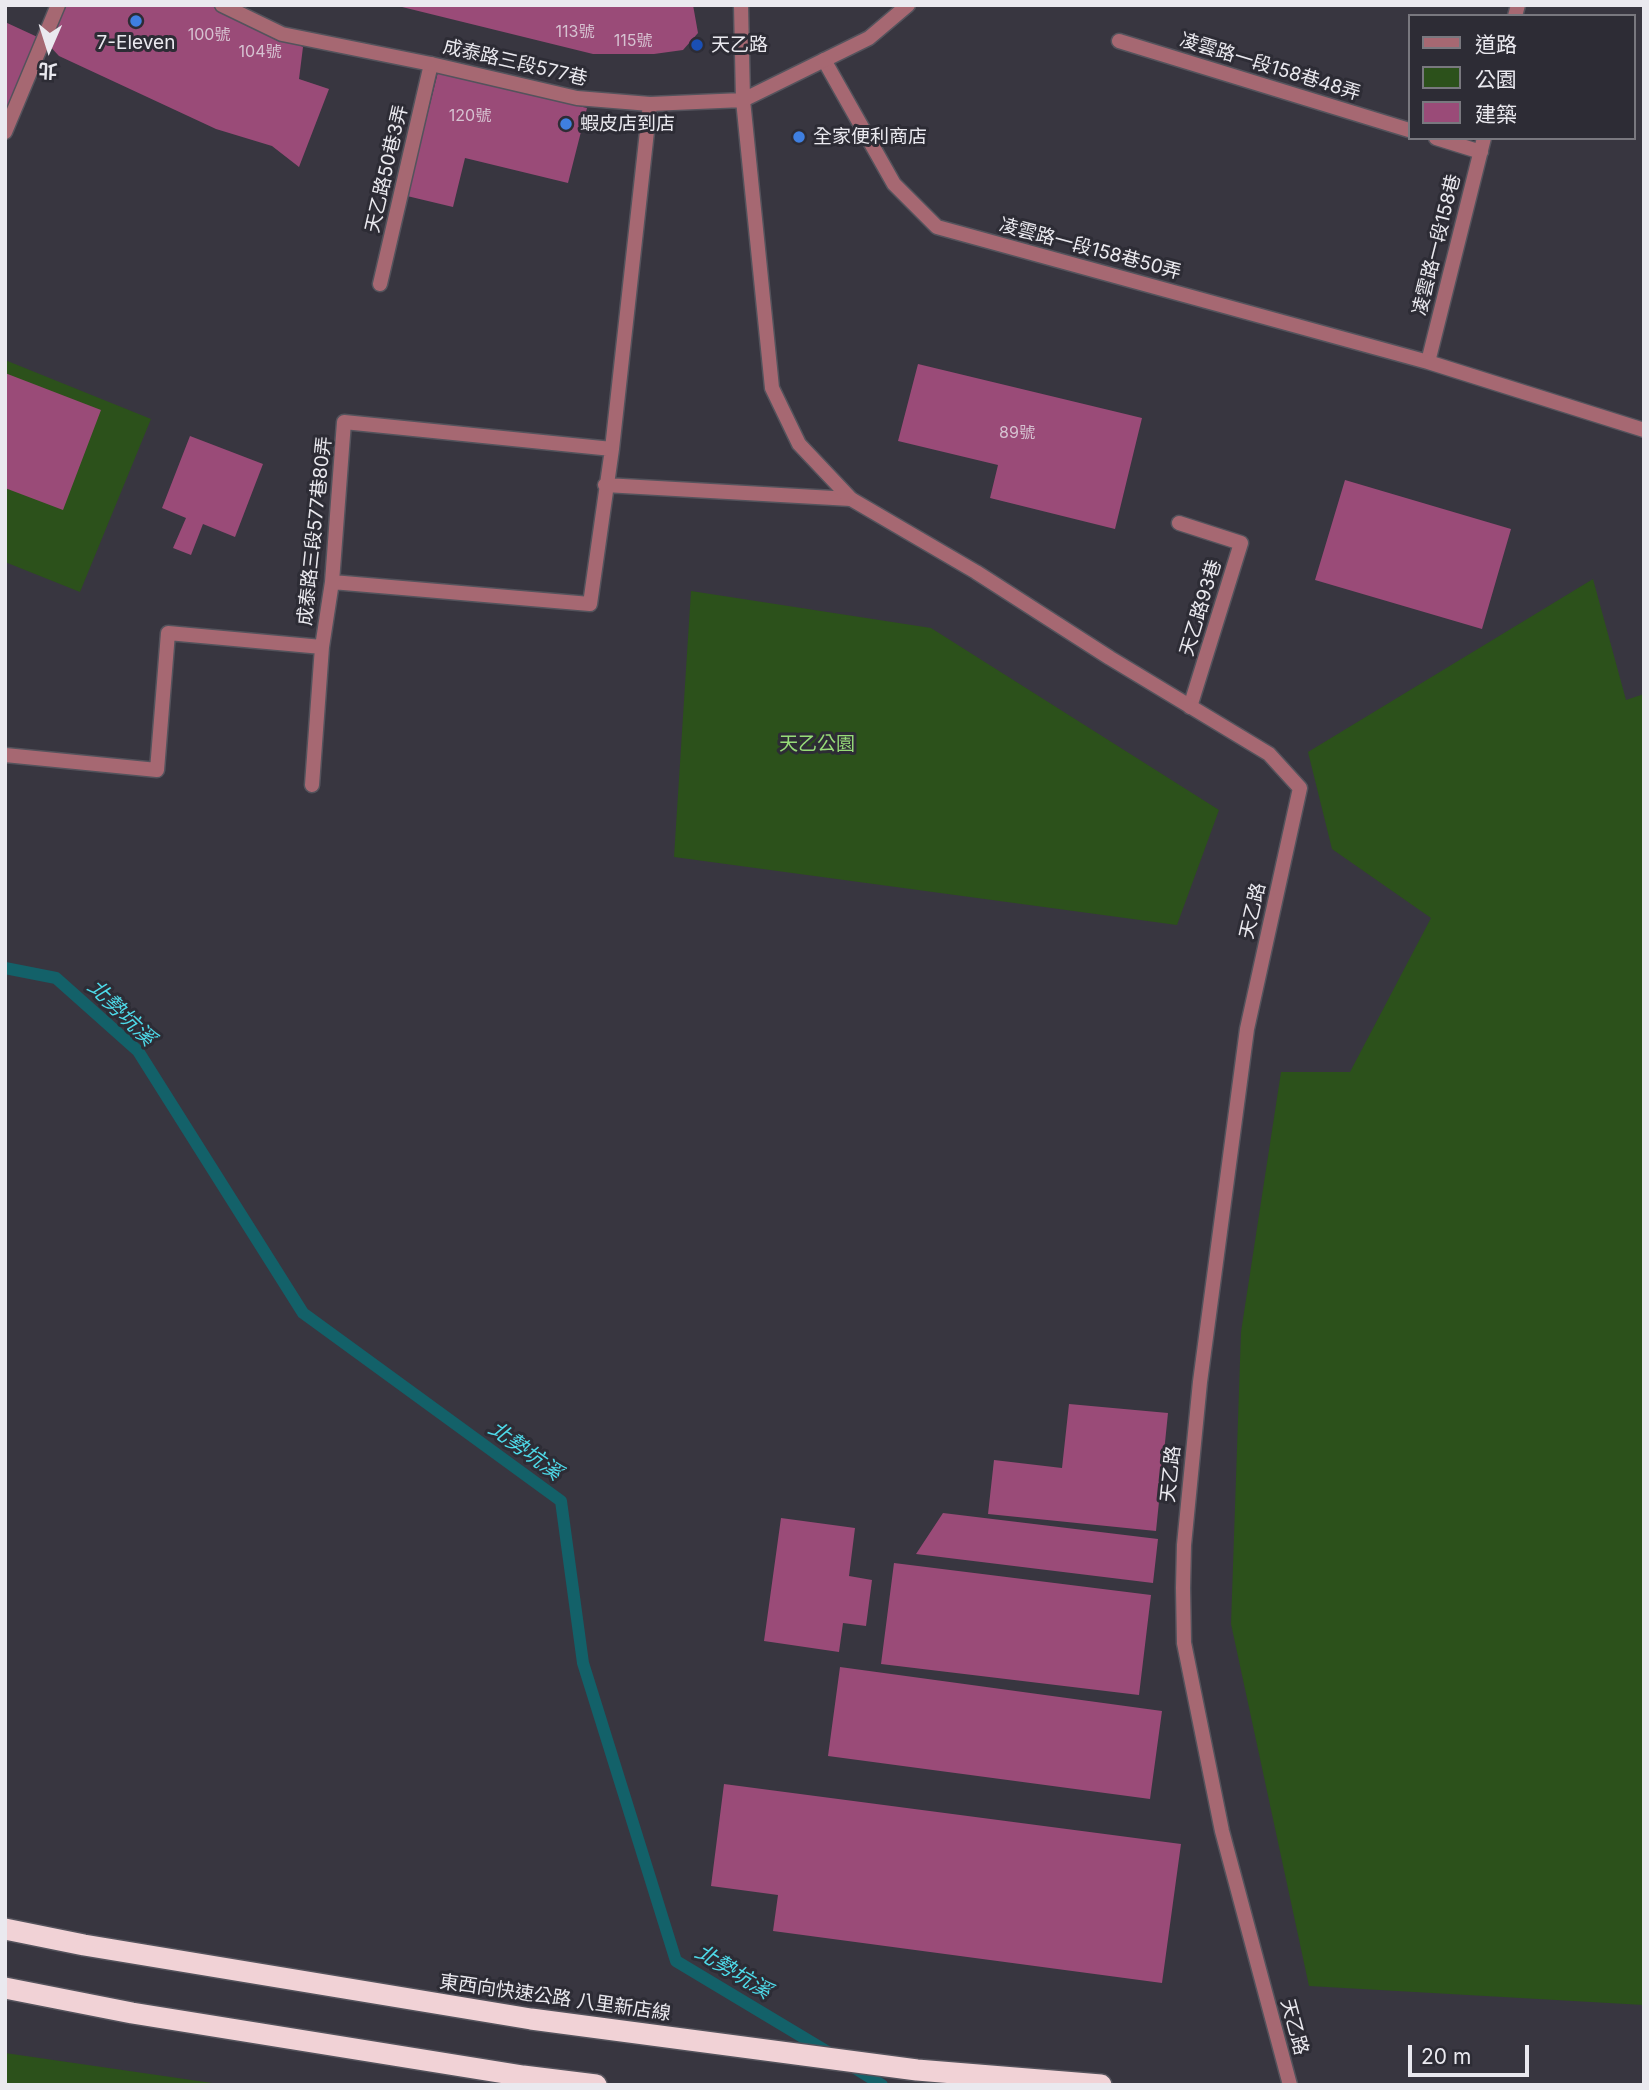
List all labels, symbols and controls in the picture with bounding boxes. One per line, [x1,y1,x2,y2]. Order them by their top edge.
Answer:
marker: 7-Eleven [128,13,144,29]
north arrow [14,14,84,84]
legend [1408,14,1635,140]
house number: 113號 [556,22,594,42]
house number: 100號 [188,25,230,45]
street label: 凌雲路一段158巷48弄 [1177,29,1363,105]
house number: 115號 [614,31,652,51]
place label: 7-Eleven [97,32,175,54]
text: 道路 [1475,32,1517,57]
place label: 天乙路 [711,34,768,56]
street label: 成泰路三段577巷 [441,35,589,91]
marker: 天乙路 [689,37,705,53]
house number: 104號 [239,42,281,62]
text: 北 [38,58,58,82]
text: 公園 [1475,67,1517,92]
text: 建築 [1475,102,1517,127]
street label: 天乙路50巷3弄 [361,103,413,235]
house number: 120號 [449,106,491,126]
place label: 蝦皮店到店 [580,113,675,135]
marker: 蝦皮店到店 [558,116,574,132]
place label: 全家便利商店 [813,126,927,148]
marker: 全家便利商店 [791,129,807,145]
street label: 凌雲路一段158巷 [1408,172,1466,318]
street label: 凌雲路一段158巷50弄 [996,214,1184,284]
house number: 89號 [999,423,1035,443]
street label: 成泰路三段577巷80弄 [294,435,336,627]
street label: 天乙路93巷 [1176,557,1226,659]
park label: 天乙公園 [779,733,855,755]
street label: 天乙路 [1235,881,1271,941]
water label: 北勢坑溪 [82,975,160,1051]
water label: 北勢坑溪 [484,1416,566,1486]
street label: 天乙路 [1157,1444,1185,1504]
water label: 北勢坑溪 [691,1940,775,2004]
street label: 東西向快速公路 八里新店線 [438,1970,672,2026]
street label: 天乙路 [1276,1997,1312,2057]
scale bar [1411,2030,1532,2074]
text: 20 m [1421,2044,1471,2069]

